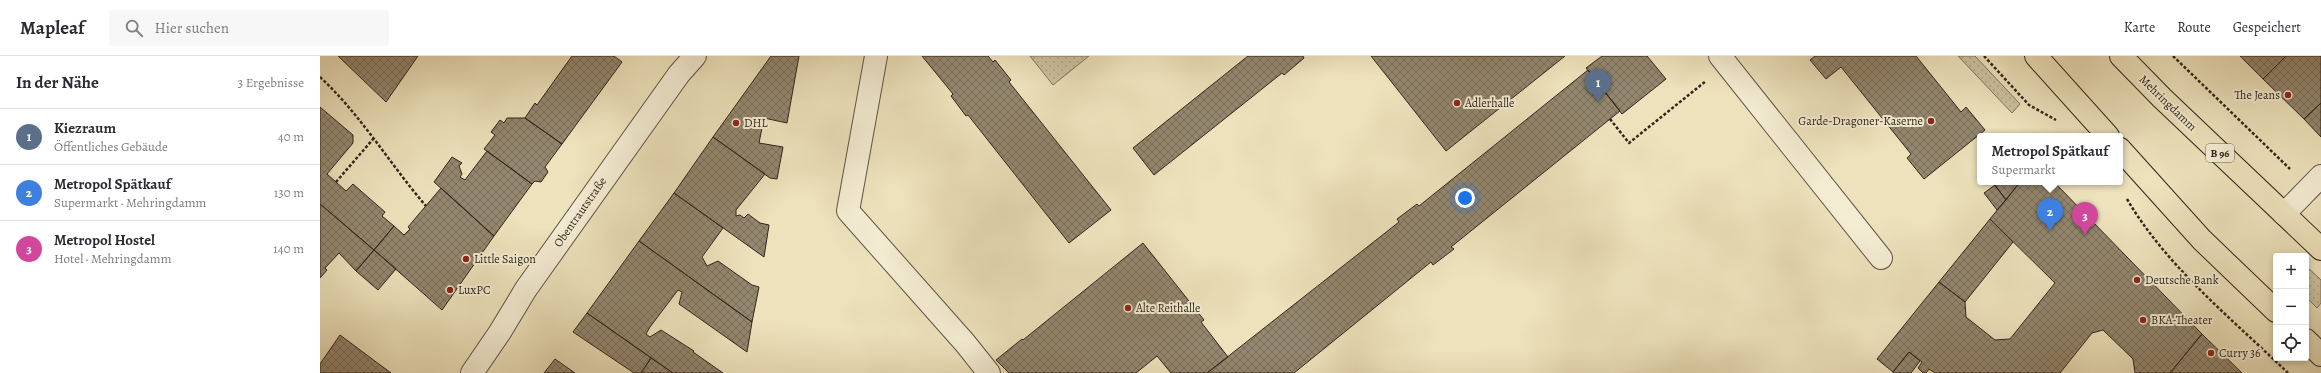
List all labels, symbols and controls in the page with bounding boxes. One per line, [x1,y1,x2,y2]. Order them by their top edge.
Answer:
search box [109,10,389,46]
text: Mapleaf [20,15,85,41]
icon: search [123,17,145,39]
text: Hier suchen [155,18,229,38]
text: Karte [2124,18,2155,37]
text: Route [2177,18,2211,37]
text: Gespeichert [2233,18,2301,37]
pin: 1 [1585,69,1611,102]
text: In der Nähe [16,71,99,94]
street label: Mehringdamm [2136,71,2200,135]
text: 3 Ergebnisse [238,74,304,91]
place label: The Jeans [2235,87,2280,103]
marker: The Jeans [2283,90,2293,100]
place label: Adlerhalle [1464,95,1514,111]
marker: Adlerhalle [1452,98,1462,108]
place label: Garde-Dragoner-Kaserne [1798,113,1923,129]
place label: DHL [744,115,768,131]
marker: Garde-Dragoner-Kaserne [1926,116,1936,126]
text: Kiezraum [54,118,116,138]
marker: DHL [731,118,741,128]
text: 1 [27,128,31,145]
text: 40 m [278,128,304,145]
popup [1977,133,2123,185]
text: Öffentliches Gebäude [54,138,168,155]
text: Metropol Spätkauf [1992,141,2108,161]
road number: B 96 [2206,144,2234,162]
text: Supermarkt [1992,161,2056,178]
text: Metropol Spätkauf [54,174,171,194]
street label: Obentrautstraße [550,174,610,250]
text: 2 [26,184,32,201]
text: 130 m [274,184,304,201]
your location [1455,188,1475,208]
text: Supermarkt · Mehringdamm [54,194,206,211]
pin: 2 [2037,198,2063,231]
pin: 3 [2072,202,2098,235]
text: Metropol Hostel [54,230,155,250]
text: 3 [26,240,32,257]
text: 140 m [273,240,304,257]
text: Hotel · Mehringdamm [54,250,172,267]
place label: Little Saigon [474,251,536,267]
map controls [2273,253,2309,361]
button: + [2273,253,2309,289]
marker: Little Saigon [461,254,471,264]
place label: Deutsche Bank [2145,272,2219,288]
marker: Deutsche Bank [2132,275,2142,285]
place label: LuxPC [458,282,490,298]
marker: LuxPC [445,285,455,295]
button: − [2273,289,2309,325]
place label: Alte Reithalle [1135,300,1200,316]
marker: Alte Reithalle [1123,303,1133,313]
place label: BKA-Theater [2151,312,2213,328]
marker: BKA-Theater [2138,315,2148,325]
button: locate [2273,325,2309,361]
place label: Curry 36 [2219,345,2261,361]
marker: Curry 36 [2206,348,2216,358]

